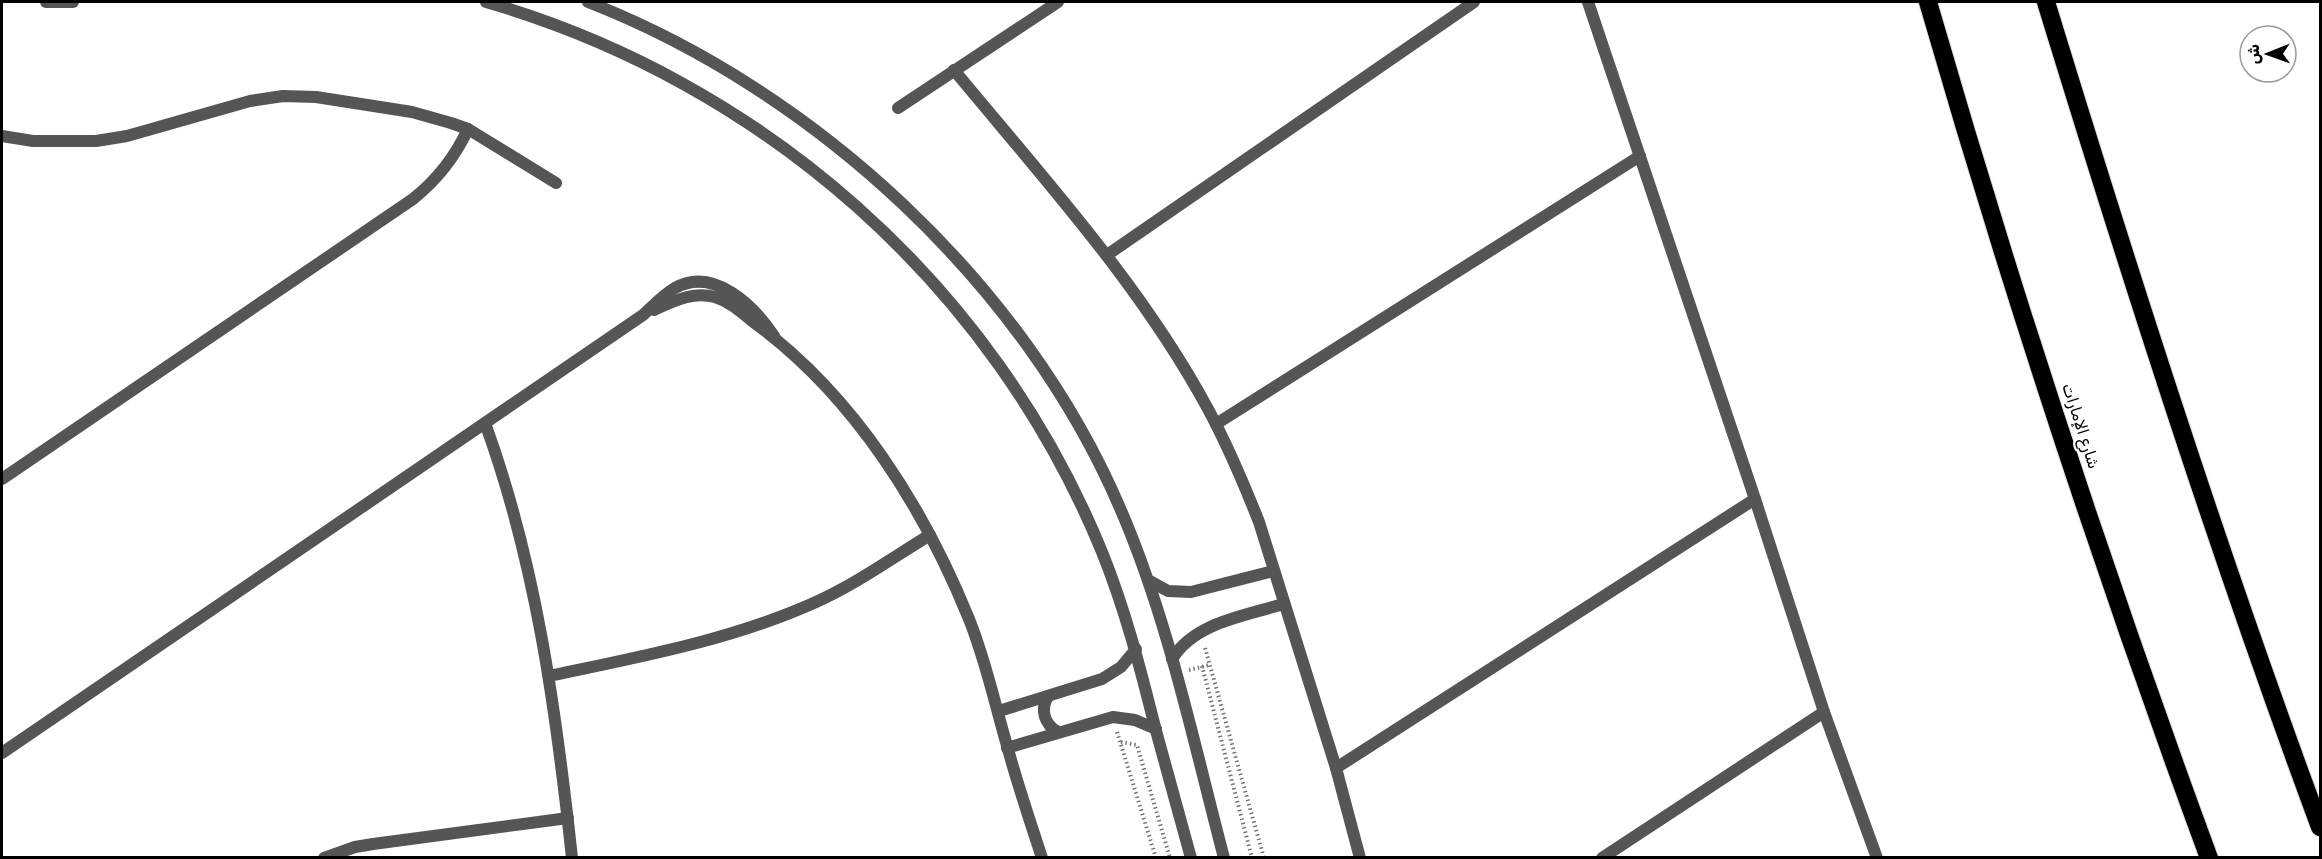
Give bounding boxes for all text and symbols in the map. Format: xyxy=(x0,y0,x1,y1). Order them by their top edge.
north arrow xyxy=(2238,24,2298,84)
text: ش xyxy=(2244,44,2263,65)
street label: شارع الإمارات xyxy=(2056,381,2104,472)

